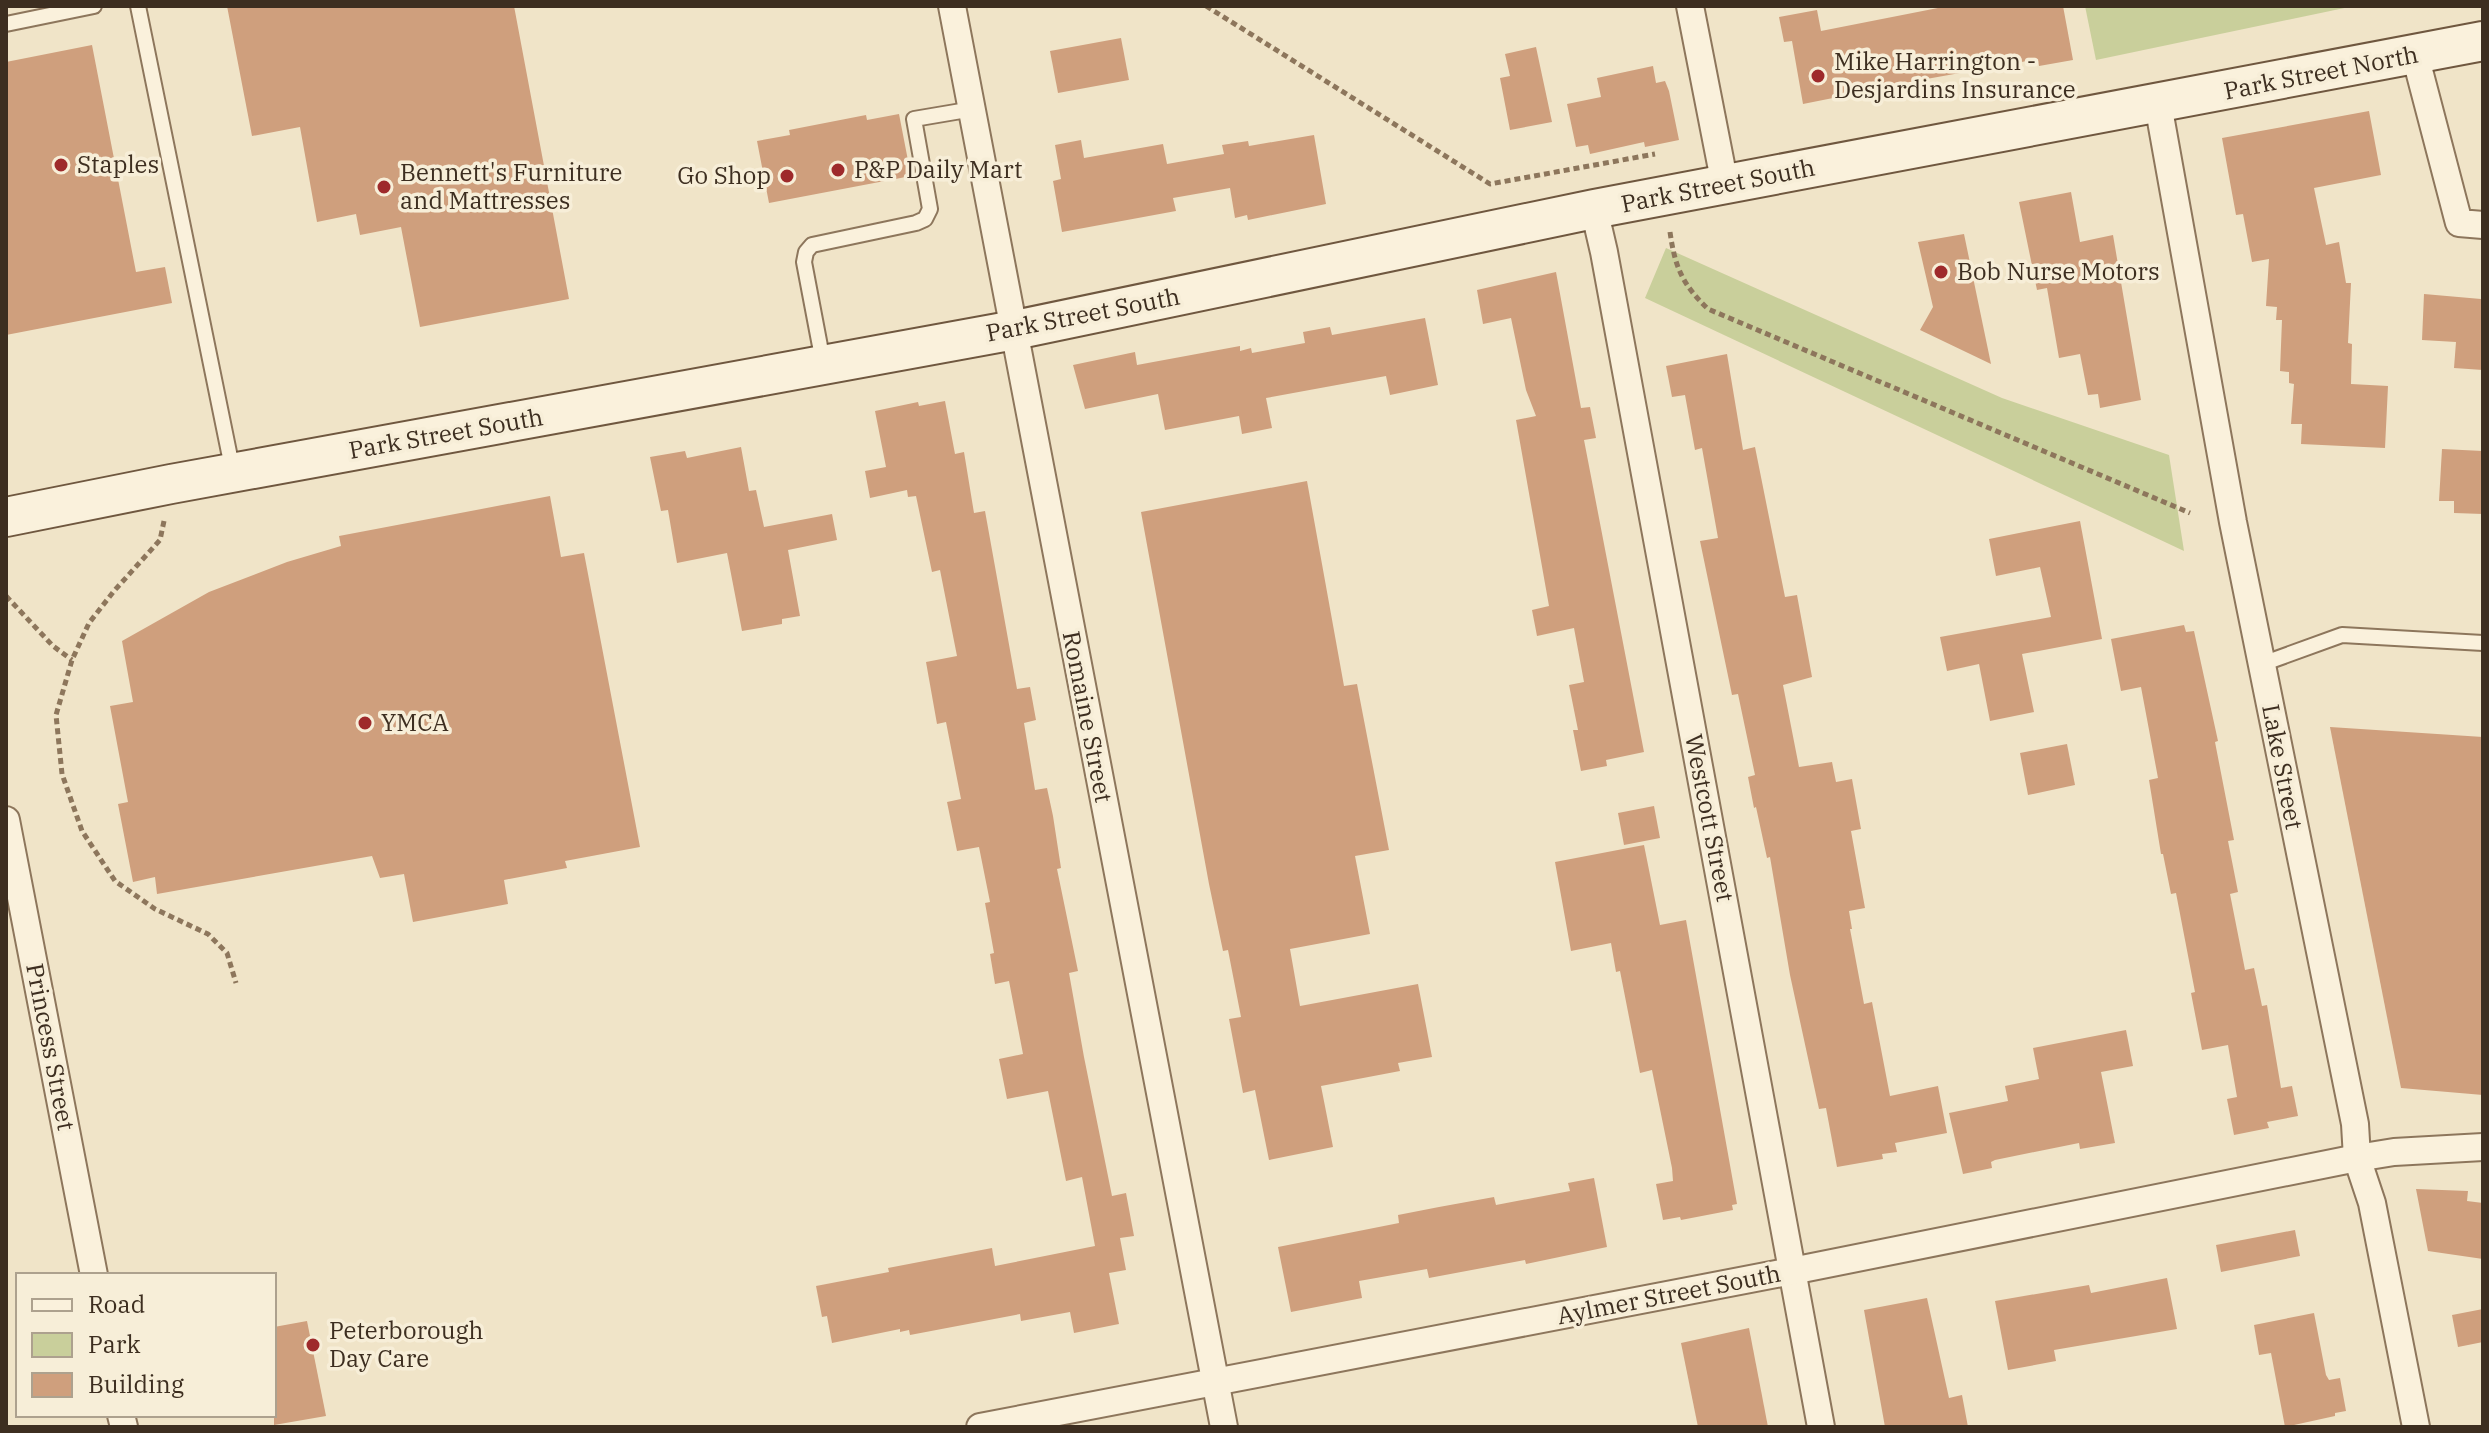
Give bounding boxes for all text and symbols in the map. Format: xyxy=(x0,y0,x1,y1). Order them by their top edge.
street label: Park Street North xyxy=(2221,37,2421,107)
place label: Mike Harrington - Desjardins Insurance xyxy=(1834,45,2076,105)
marker: Mike Harrington - Desjardins Insurance xyxy=(1809,67,1827,85)
place label: Staples xyxy=(77,148,159,180)
street label: Park Street South xyxy=(1618,151,1818,220)
place label: P&P Daily Mart xyxy=(854,153,1022,185)
marker: Staples xyxy=(52,156,70,174)
place label: Bennett's Furniture and Mattresses xyxy=(400,156,622,216)
place label: Go Shop xyxy=(677,159,771,191)
marker: P&P Daily Mart xyxy=(829,161,847,179)
marker: Go Shop xyxy=(778,167,796,185)
marker: Bennett's Furniture and Mattresses xyxy=(375,178,393,196)
place label: Bob Nurse Motors xyxy=(1957,255,2160,287)
marker: Bob Nurse Motors xyxy=(1932,263,1950,281)
street label: Park Street South xyxy=(983,280,1183,349)
street label: Park Street South xyxy=(346,400,546,466)
street label: Romaine Street xyxy=(1056,628,1120,805)
street label: Lake Street xyxy=(2255,701,2311,832)
place label: YMCA xyxy=(381,706,449,738)
marker: YMCA xyxy=(356,714,374,732)
street label: Westcott Street xyxy=(1678,731,1742,904)
street label: Princess Street xyxy=(19,961,83,1133)
street label: Aylmer Street South xyxy=(1554,1257,1783,1331)
legend xyxy=(16,1273,276,1417)
text: Road xyxy=(88,1288,145,1320)
place label: Peterborough Day Care xyxy=(329,1314,484,1374)
text: Park xyxy=(88,1328,140,1360)
marker: Peterborough Day Care xyxy=(304,1336,322,1354)
text: Building xyxy=(88,1368,184,1400)

